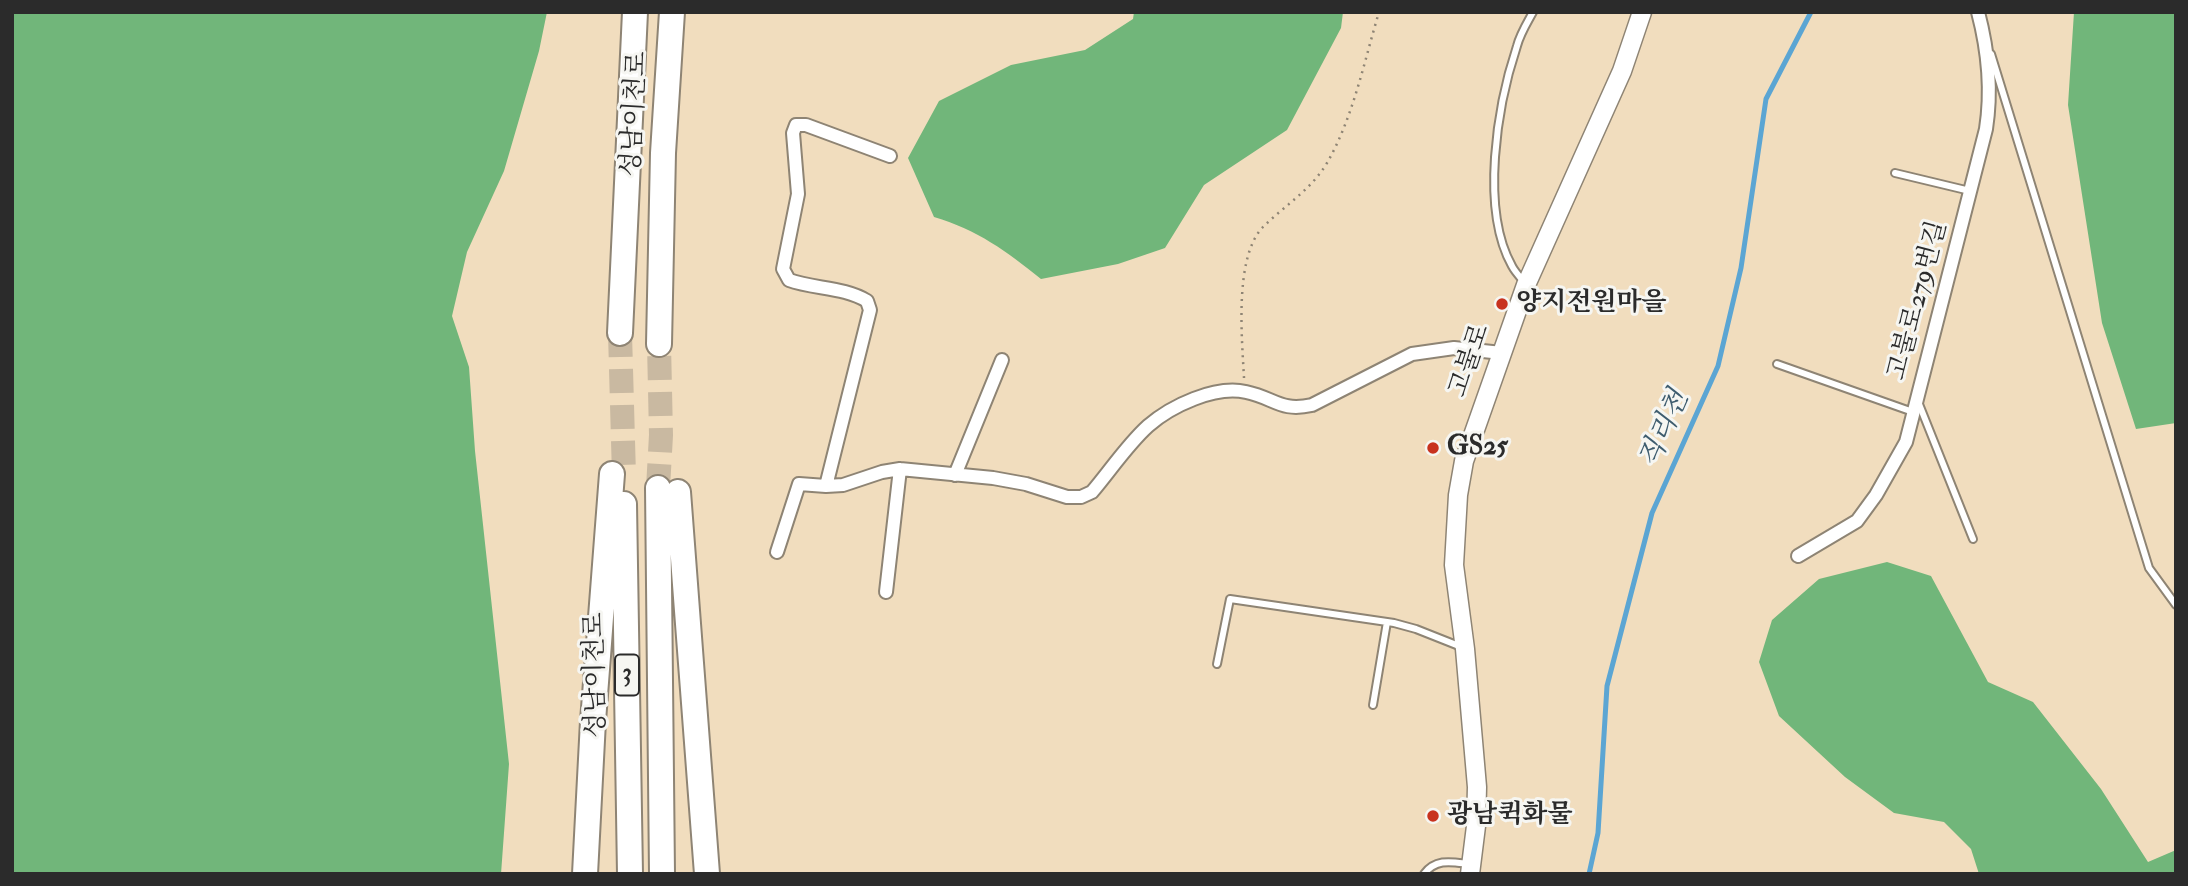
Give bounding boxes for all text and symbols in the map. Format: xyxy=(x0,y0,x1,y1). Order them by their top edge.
street label: 성남이천로 xyxy=(617,50,655,178)
street label: 고불로279번길 xyxy=(1883,218,1955,384)
place label: 양지전원마을 xyxy=(1516,288,1667,320)
marker: 양지전원마을 xyxy=(1494,296,1510,312)
street label: 고불로 xyxy=(1444,320,1498,402)
water label: 직리천 xyxy=(1634,386,1698,474)
place label: GS25 xyxy=(1447,432,1508,464)
marker: GS25 xyxy=(1425,440,1441,456)
street label: 성남이천로 xyxy=(580,612,614,738)
road number: 3 xyxy=(615,654,639,696)
place label: 광남퀵화물 xyxy=(1447,800,1573,832)
marker: 광남퀵화물 xyxy=(1425,808,1441,824)

